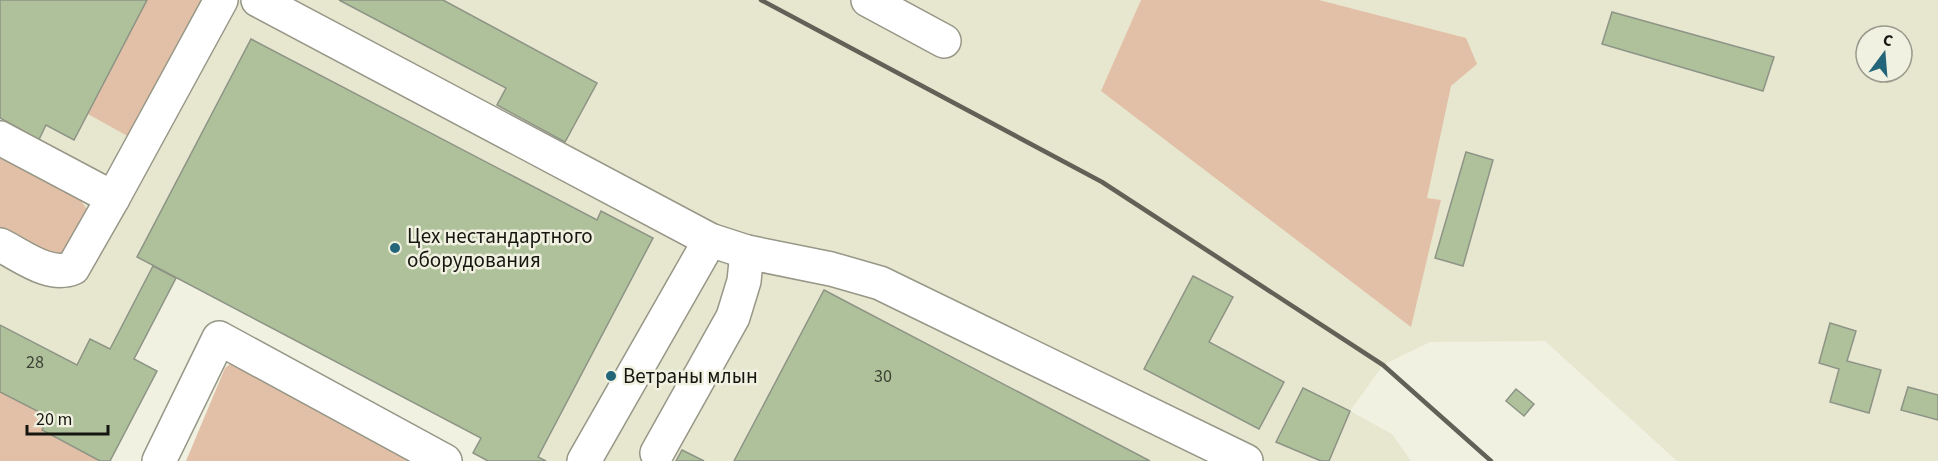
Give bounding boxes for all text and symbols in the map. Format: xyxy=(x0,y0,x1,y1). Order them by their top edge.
north arrow xyxy=(1854,24,1914,84)
text: С xyxy=(1880,29,1895,52)
place label: Цех нестандартного оборудования xyxy=(407,221,593,275)
marker: Цех нестандартного оборудования xyxy=(388,241,402,255)
house number: 28 xyxy=(26,350,44,375)
place label: Ветраны млын xyxy=(623,361,758,391)
house number: 30 xyxy=(874,364,892,389)
marker: Ветраны млын xyxy=(604,369,618,383)
scale bar xyxy=(27,398,108,436)
text: 20 m xyxy=(36,407,72,432)

